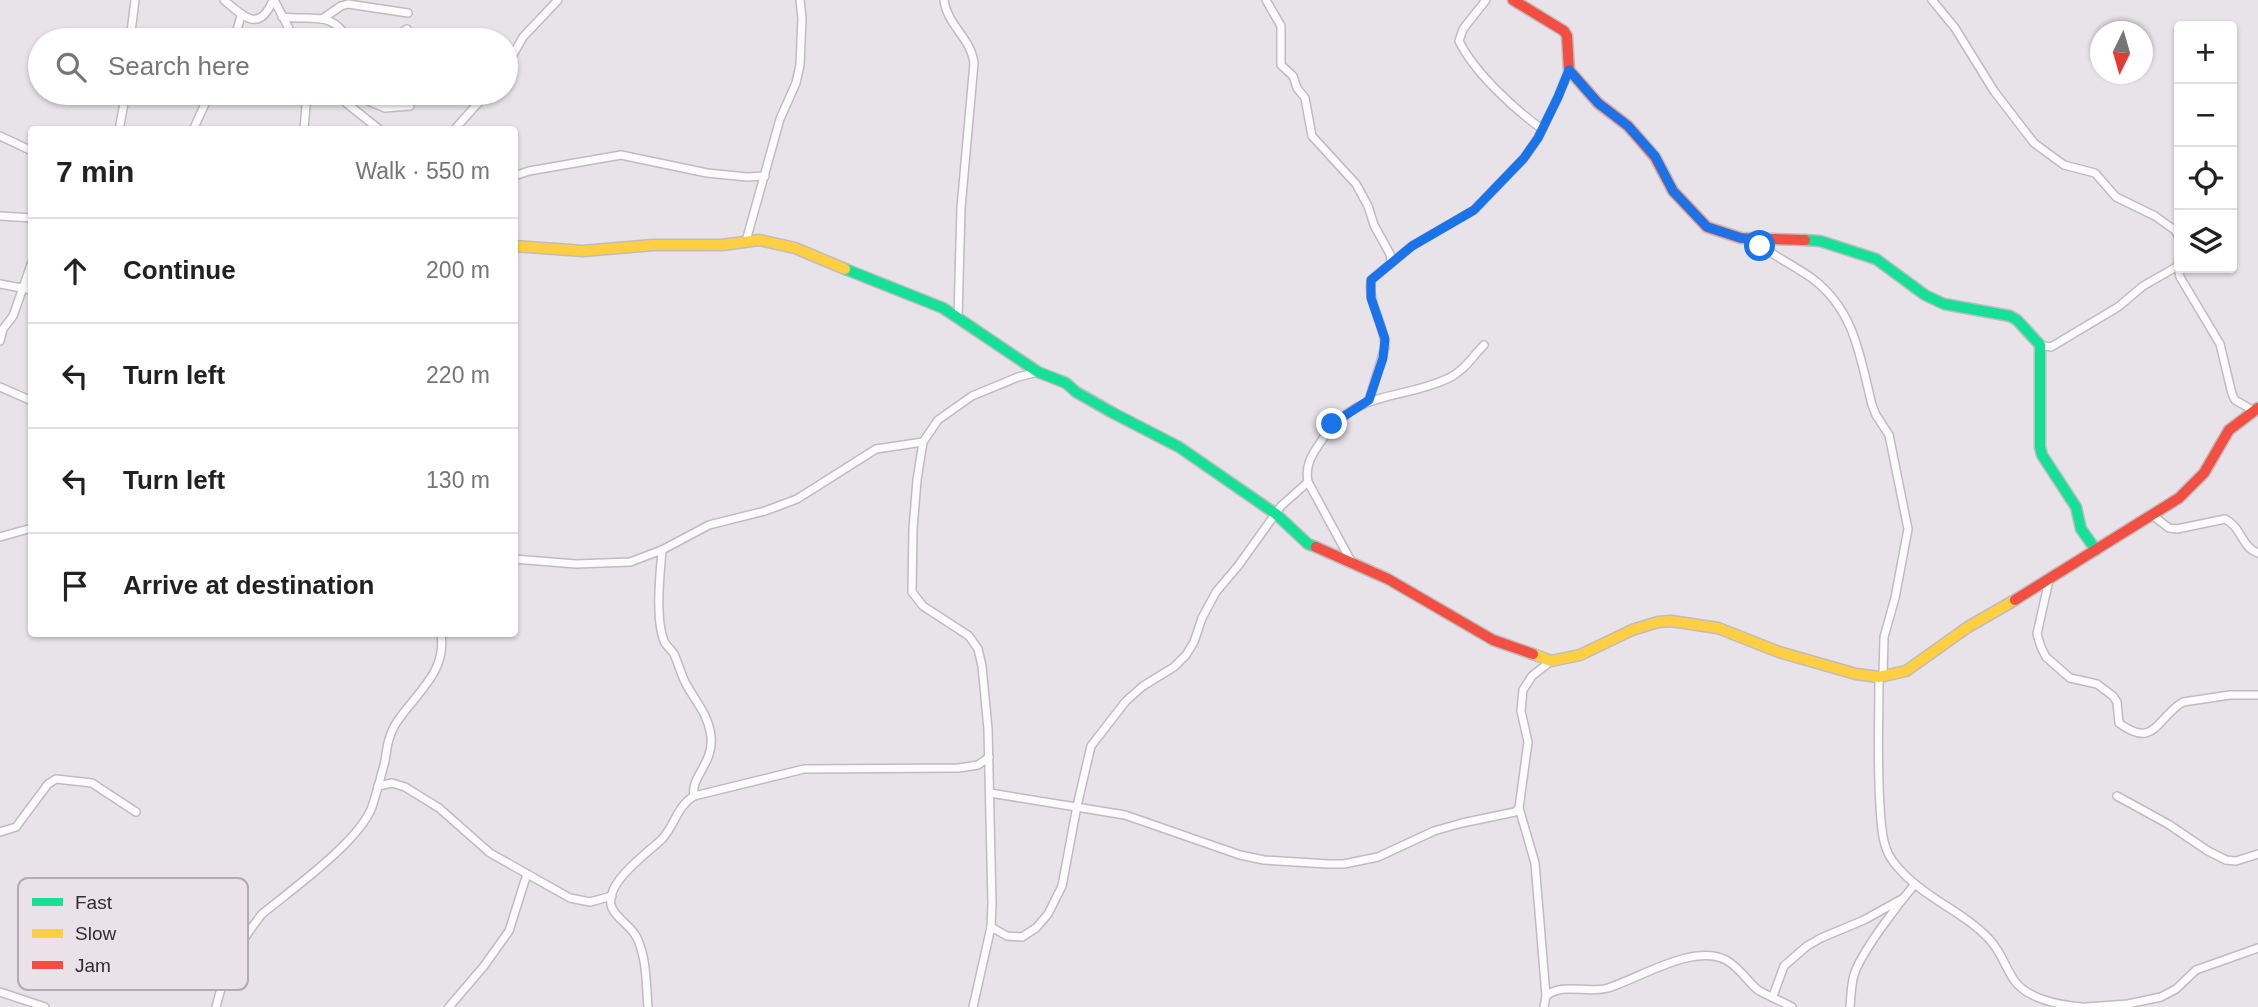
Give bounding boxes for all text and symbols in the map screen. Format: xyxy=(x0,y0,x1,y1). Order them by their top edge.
north arrow xyxy=(2090,21,2153,84)
map controls xyxy=(2174,21,2237,273)
button: + xyxy=(2174,21,2237,84)
search box xyxy=(28,28,518,105)
icon: search xyxy=(52,48,90,86)
text: Search here xyxy=(108,51,250,81)
button: − xyxy=(2174,84,2237,147)
button: locate xyxy=(2174,147,2237,210)
text: 7 min xyxy=(56,155,134,188)
text: Walk · 550 m xyxy=(355,158,490,184)
button: layers xyxy=(2174,210,2237,273)
route start xyxy=(1744,230,1775,261)
icon: ahead xyxy=(56,252,94,290)
text: Continue xyxy=(123,255,236,285)
text: 200 m xyxy=(426,257,490,283)
icon: left xyxy=(56,357,94,395)
text: Turn left xyxy=(123,360,225,390)
text: 220 m xyxy=(426,362,490,388)
route end xyxy=(1316,408,1347,439)
icon: left xyxy=(56,462,94,500)
text: Turn left xyxy=(123,465,225,495)
text: 130 m xyxy=(426,467,490,493)
icon: arrive xyxy=(56,567,94,605)
text: Arrive at destination xyxy=(123,570,374,600)
legend xyxy=(18,878,248,990)
text: Fast xyxy=(75,892,113,913)
text: Slow xyxy=(75,923,116,944)
text: Jam xyxy=(75,955,111,976)

